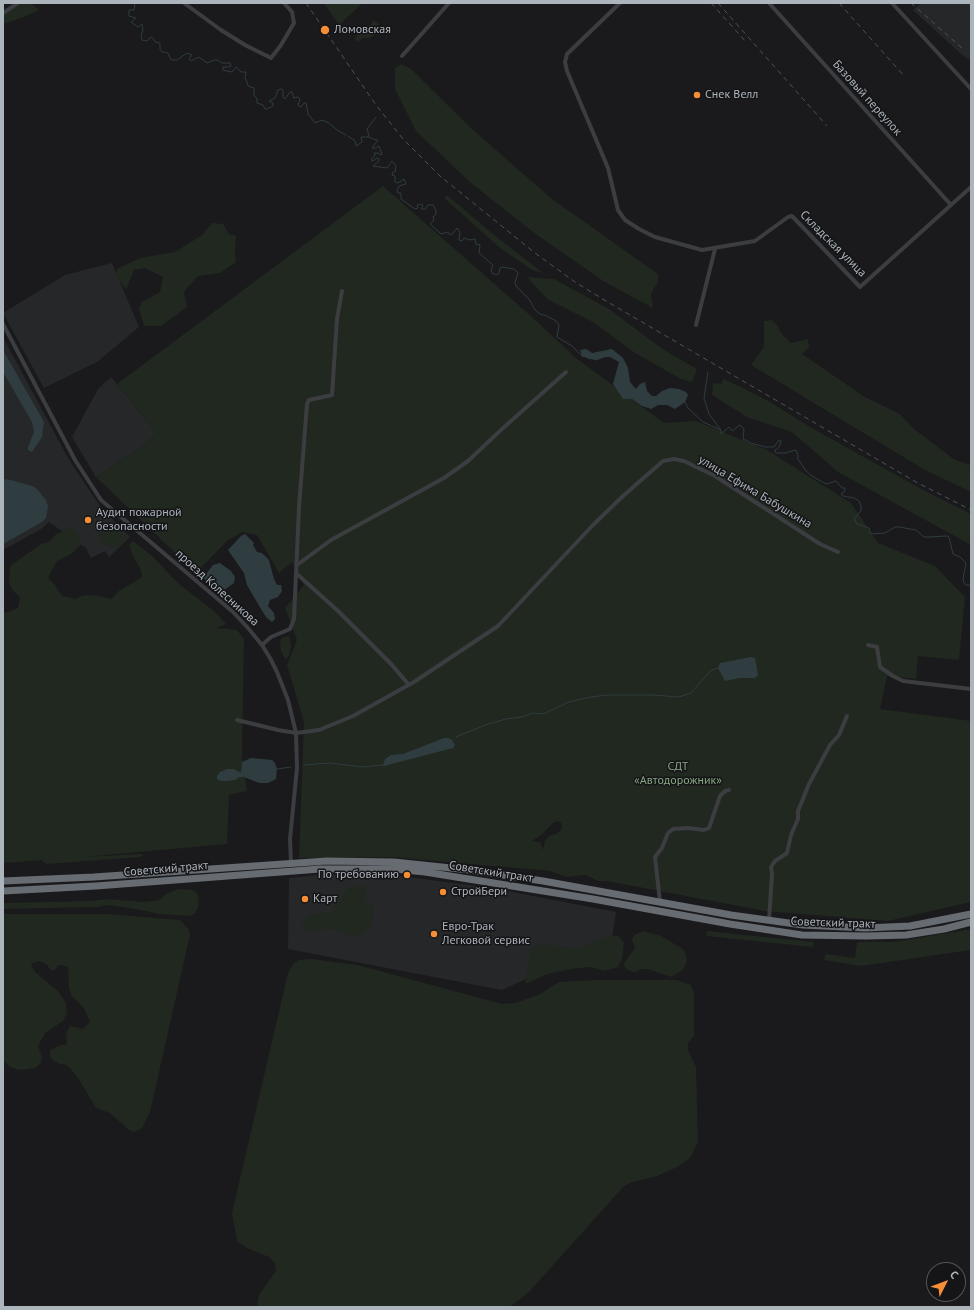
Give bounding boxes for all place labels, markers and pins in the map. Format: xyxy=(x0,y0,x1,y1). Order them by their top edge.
place label: Ломовская xyxy=(334,23,391,37)
marker: Ломовская xyxy=(319,24,331,36)
place label: Снек Велл xyxy=(705,88,758,102)
marker: Снек Велл xyxy=(692,90,702,100)
place label: Аудит пожарной безопасности xyxy=(96,506,182,534)
marker: Аудит пожарной безопасности xyxy=(83,515,93,525)
place label: По требованию xyxy=(318,868,399,882)
marker: По требованию xyxy=(402,870,412,880)
place label: СтройБери xyxy=(451,885,507,899)
marker: СтройБери xyxy=(438,887,448,897)
place label: Карт xyxy=(313,892,337,906)
marker: Карт xyxy=(300,894,310,904)
place label: Евро-Трак Легковой сервис xyxy=(442,920,530,948)
marker: Евро-Трак Легковой сервис xyxy=(429,929,439,939)

